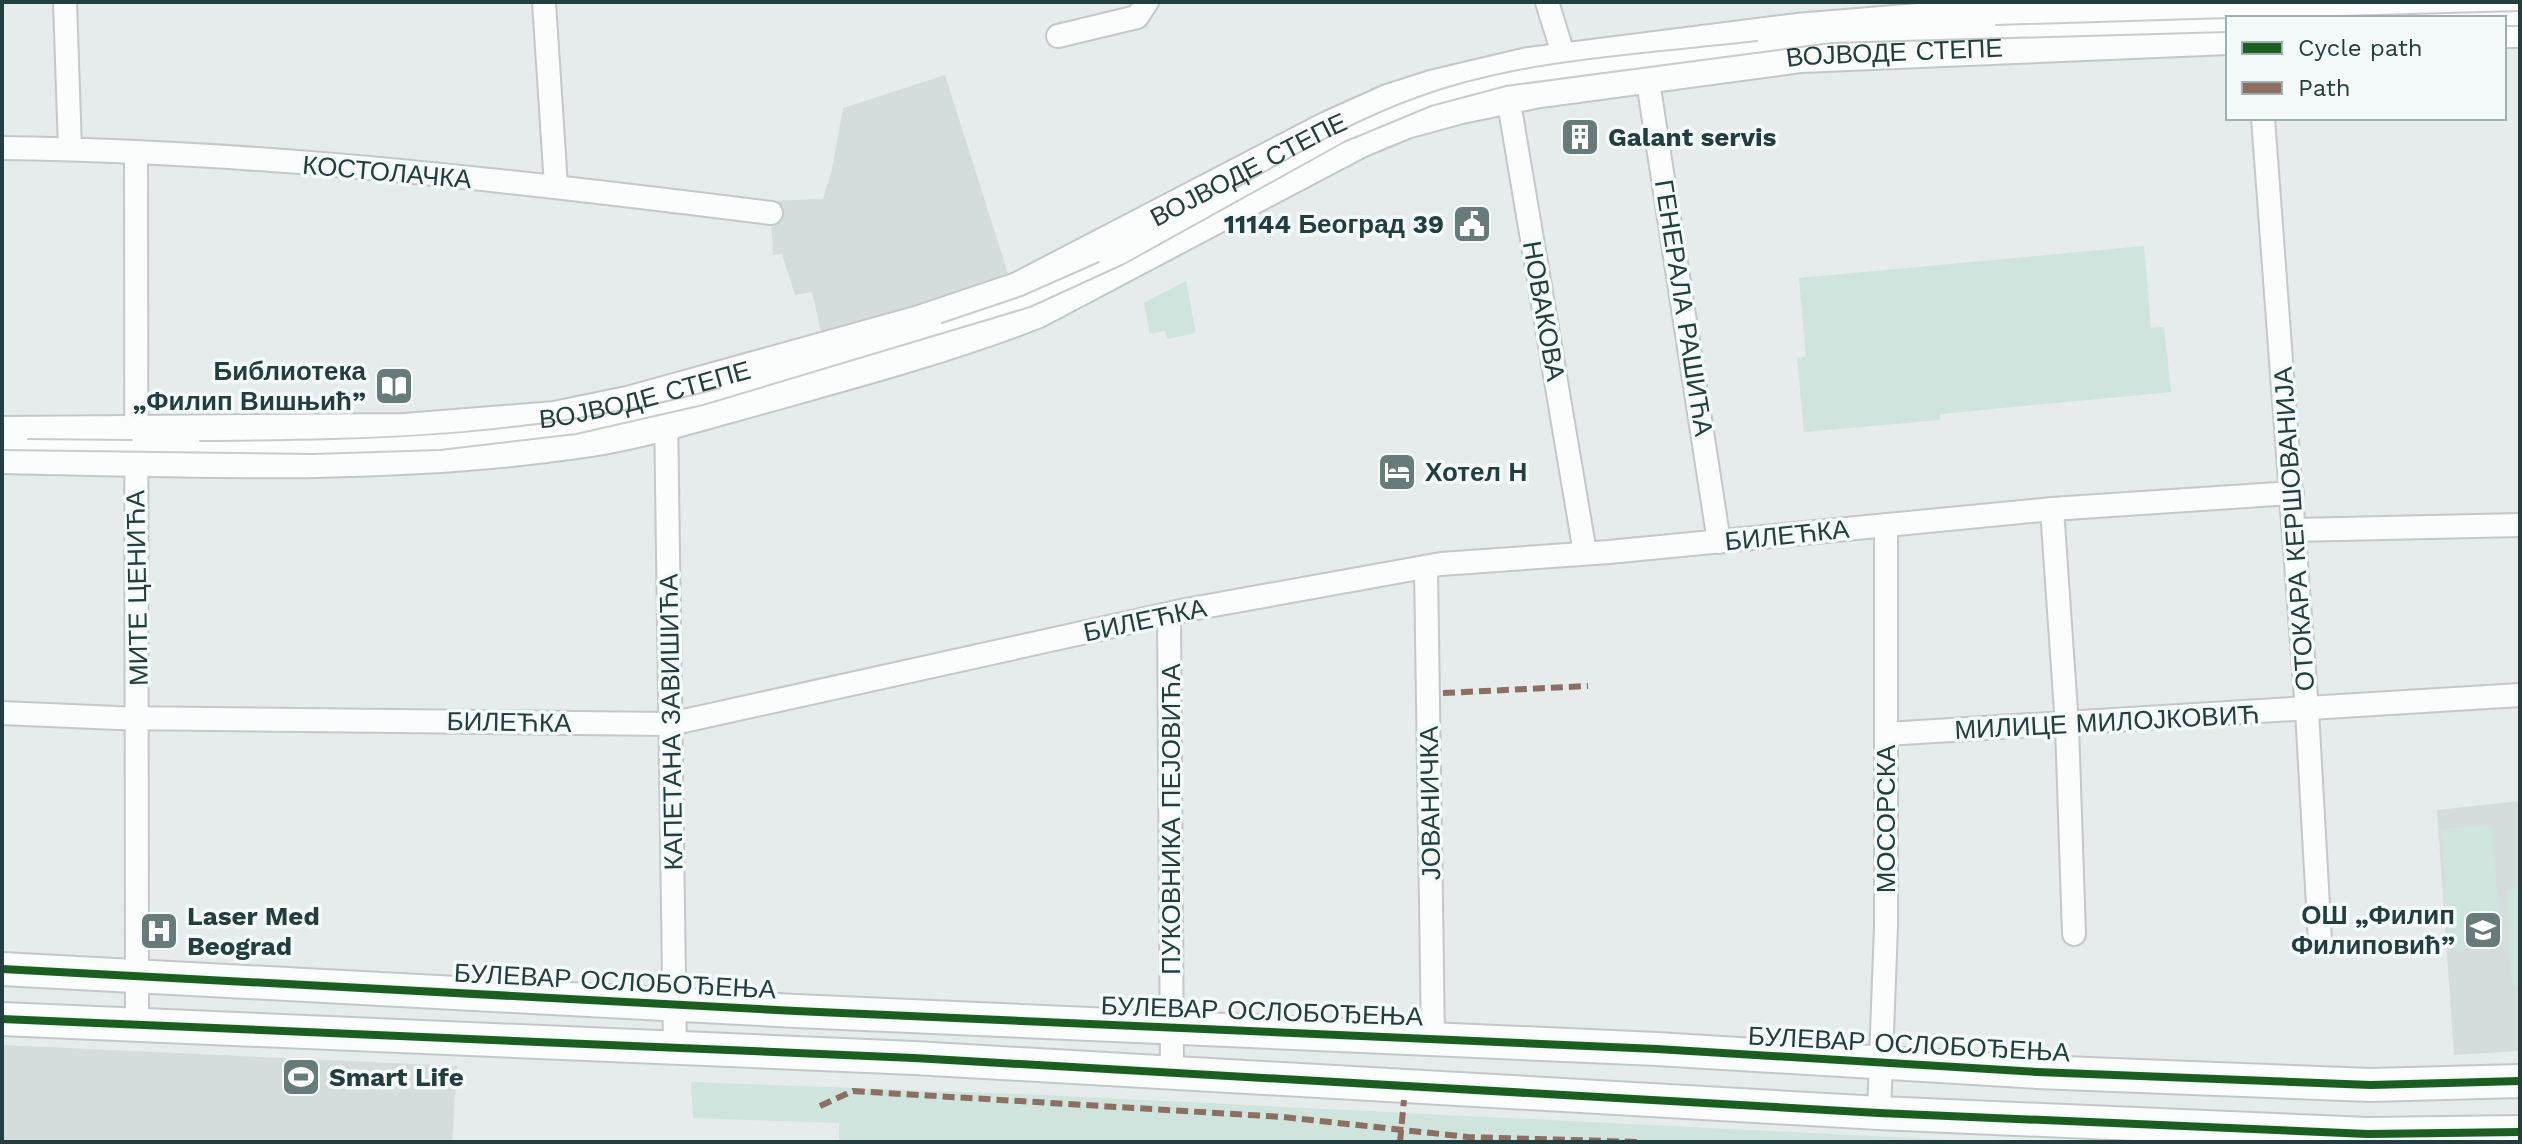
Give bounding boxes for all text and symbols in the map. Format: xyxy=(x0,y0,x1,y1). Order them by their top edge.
legend xyxy=(2226,16,2506,120)
street label: ВОЈВОДЕ СТЕПЕ xyxy=(1784,33,2003,73)
text: Cycle path xyxy=(2298,34,2423,62)
text: Path xyxy=(2298,74,2351,102)
street label: ВОЈВОДЕ СТЕПЕ xyxy=(1145,107,1351,233)
building icon: Galant servis xyxy=(1559,116,1601,158)
place label: Galant servis xyxy=(1608,122,1777,152)
street label: КОСТОЛАЧКА xyxy=(301,150,474,194)
street label: ГЕНЕРАЛА РАШИЋА xyxy=(1649,178,1719,439)
public building icon: 11144 Београд 39 xyxy=(1451,203,1493,245)
place label: 11144 Београд 39 xyxy=(1224,209,1444,239)
street label: НОВАКОВА xyxy=(1517,239,1571,384)
street label: ВОЈВОДЕ СТЕПЕ xyxy=(538,355,754,434)
place label: Библиотека „Филип Вишњић” xyxy=(133,356,367,416)
library icon: Библиотека „Филип Вишњић” xyxy=(373,365,415,407)
street label: ОТОКАРА КЕРШОВАНИЈА xyxy=(2268,365,2320,692)
hotel icon: Хотел Н xyxy=(1376,451,1418,493)
place label: Хотел Н xyxy=(1425,457,1527,487)
street label: МИТЕ ЦЕНИЋА xyxy=(120,489,154,686)
street label: БИЛЕЋКА xyxy=(1723,513,1851,556)
street label: КАПЕТАНА ЗАВИШИЋА xyxy=(653,573,689,871)
street label: БИЛЕЋКА xyxy=(1081,592,1210,648)
street label: ПУКОВНИКА ПЕЈОВИЋА xyxy=(1156,663,1186,975)
street label: МИЛИЦЕ МИЛОЈКОВИЋ xyxy=(1954,699,2260,745)
street label: БИЛЕЋКА xyxy=(446,706,572,738)
street label: ЈОВАНИЧКА xyxy=(1414,725,1446,880)
street label: МОСОРСКА xyxy=(1871,744,1901,893)
place label: ОШ „Филип Филиповић” xyxy=(2291,900,2455,960)
place label: Laser Med Beograd xyxy=(187,901,320,961)
school or university icon: ОШ „Филип Филиповић” xyxy=(2462,909,2504,951)
hospital icon: Laser Med Beograd xyxy=(138,910,180,952)
street label: БУЛЕВАР ОСЛОБОЂЕЊА xyxy=(453,958,777,1004)
street label: БУЛЕВАР ОСЛОБОЂЕЊА xyxy=(1100,990,1424,1032)
street label: БУЛЕВАР ОСЛОБОЂЕЊА xyxy=(1747,1021,2071,1067)
sports icon: Smart Life xyxy=(280,1056,322,1098)
place label: Smart Life xyxy=(329,1062,464,1092)

